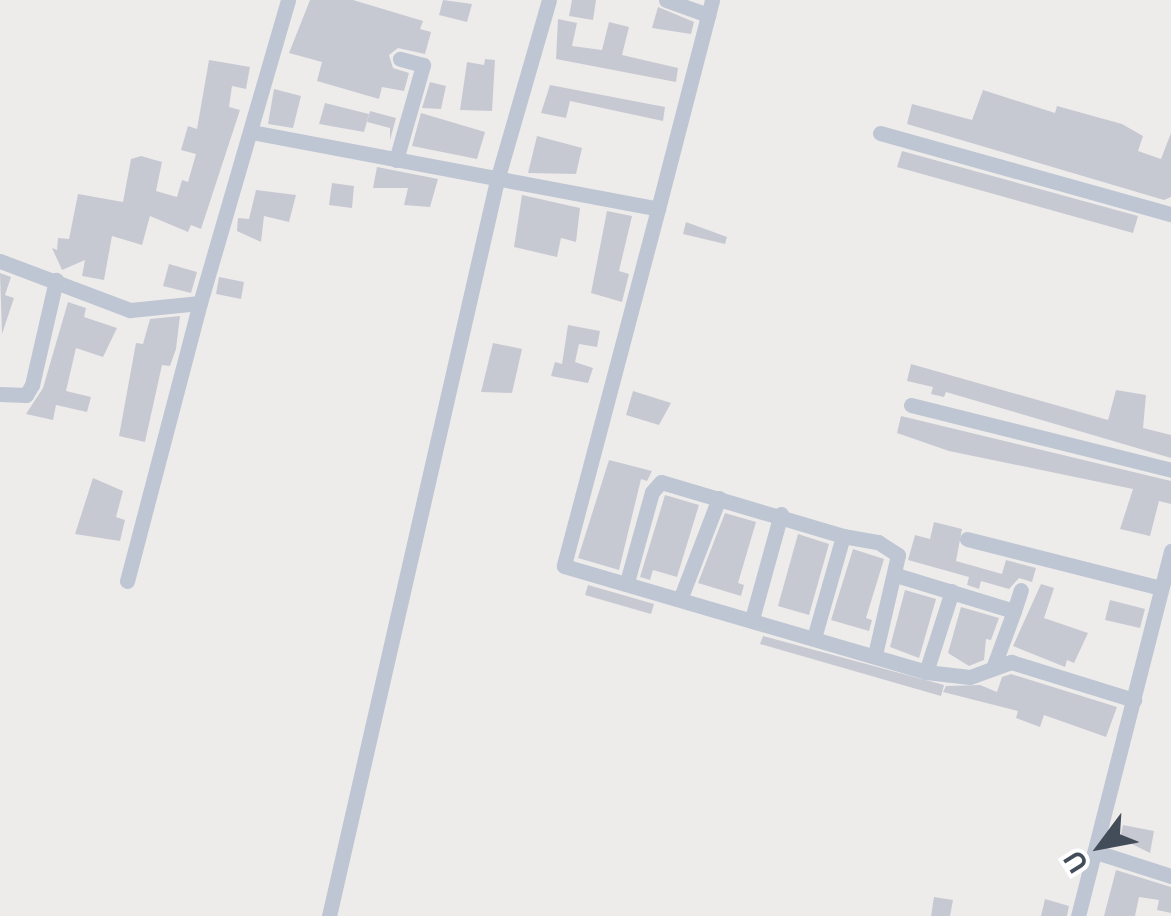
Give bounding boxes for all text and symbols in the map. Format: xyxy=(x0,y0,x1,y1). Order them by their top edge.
north arrow xyxy=(1051,796,1151,896)
text: U xyxy=(1056,845,1095,879)

